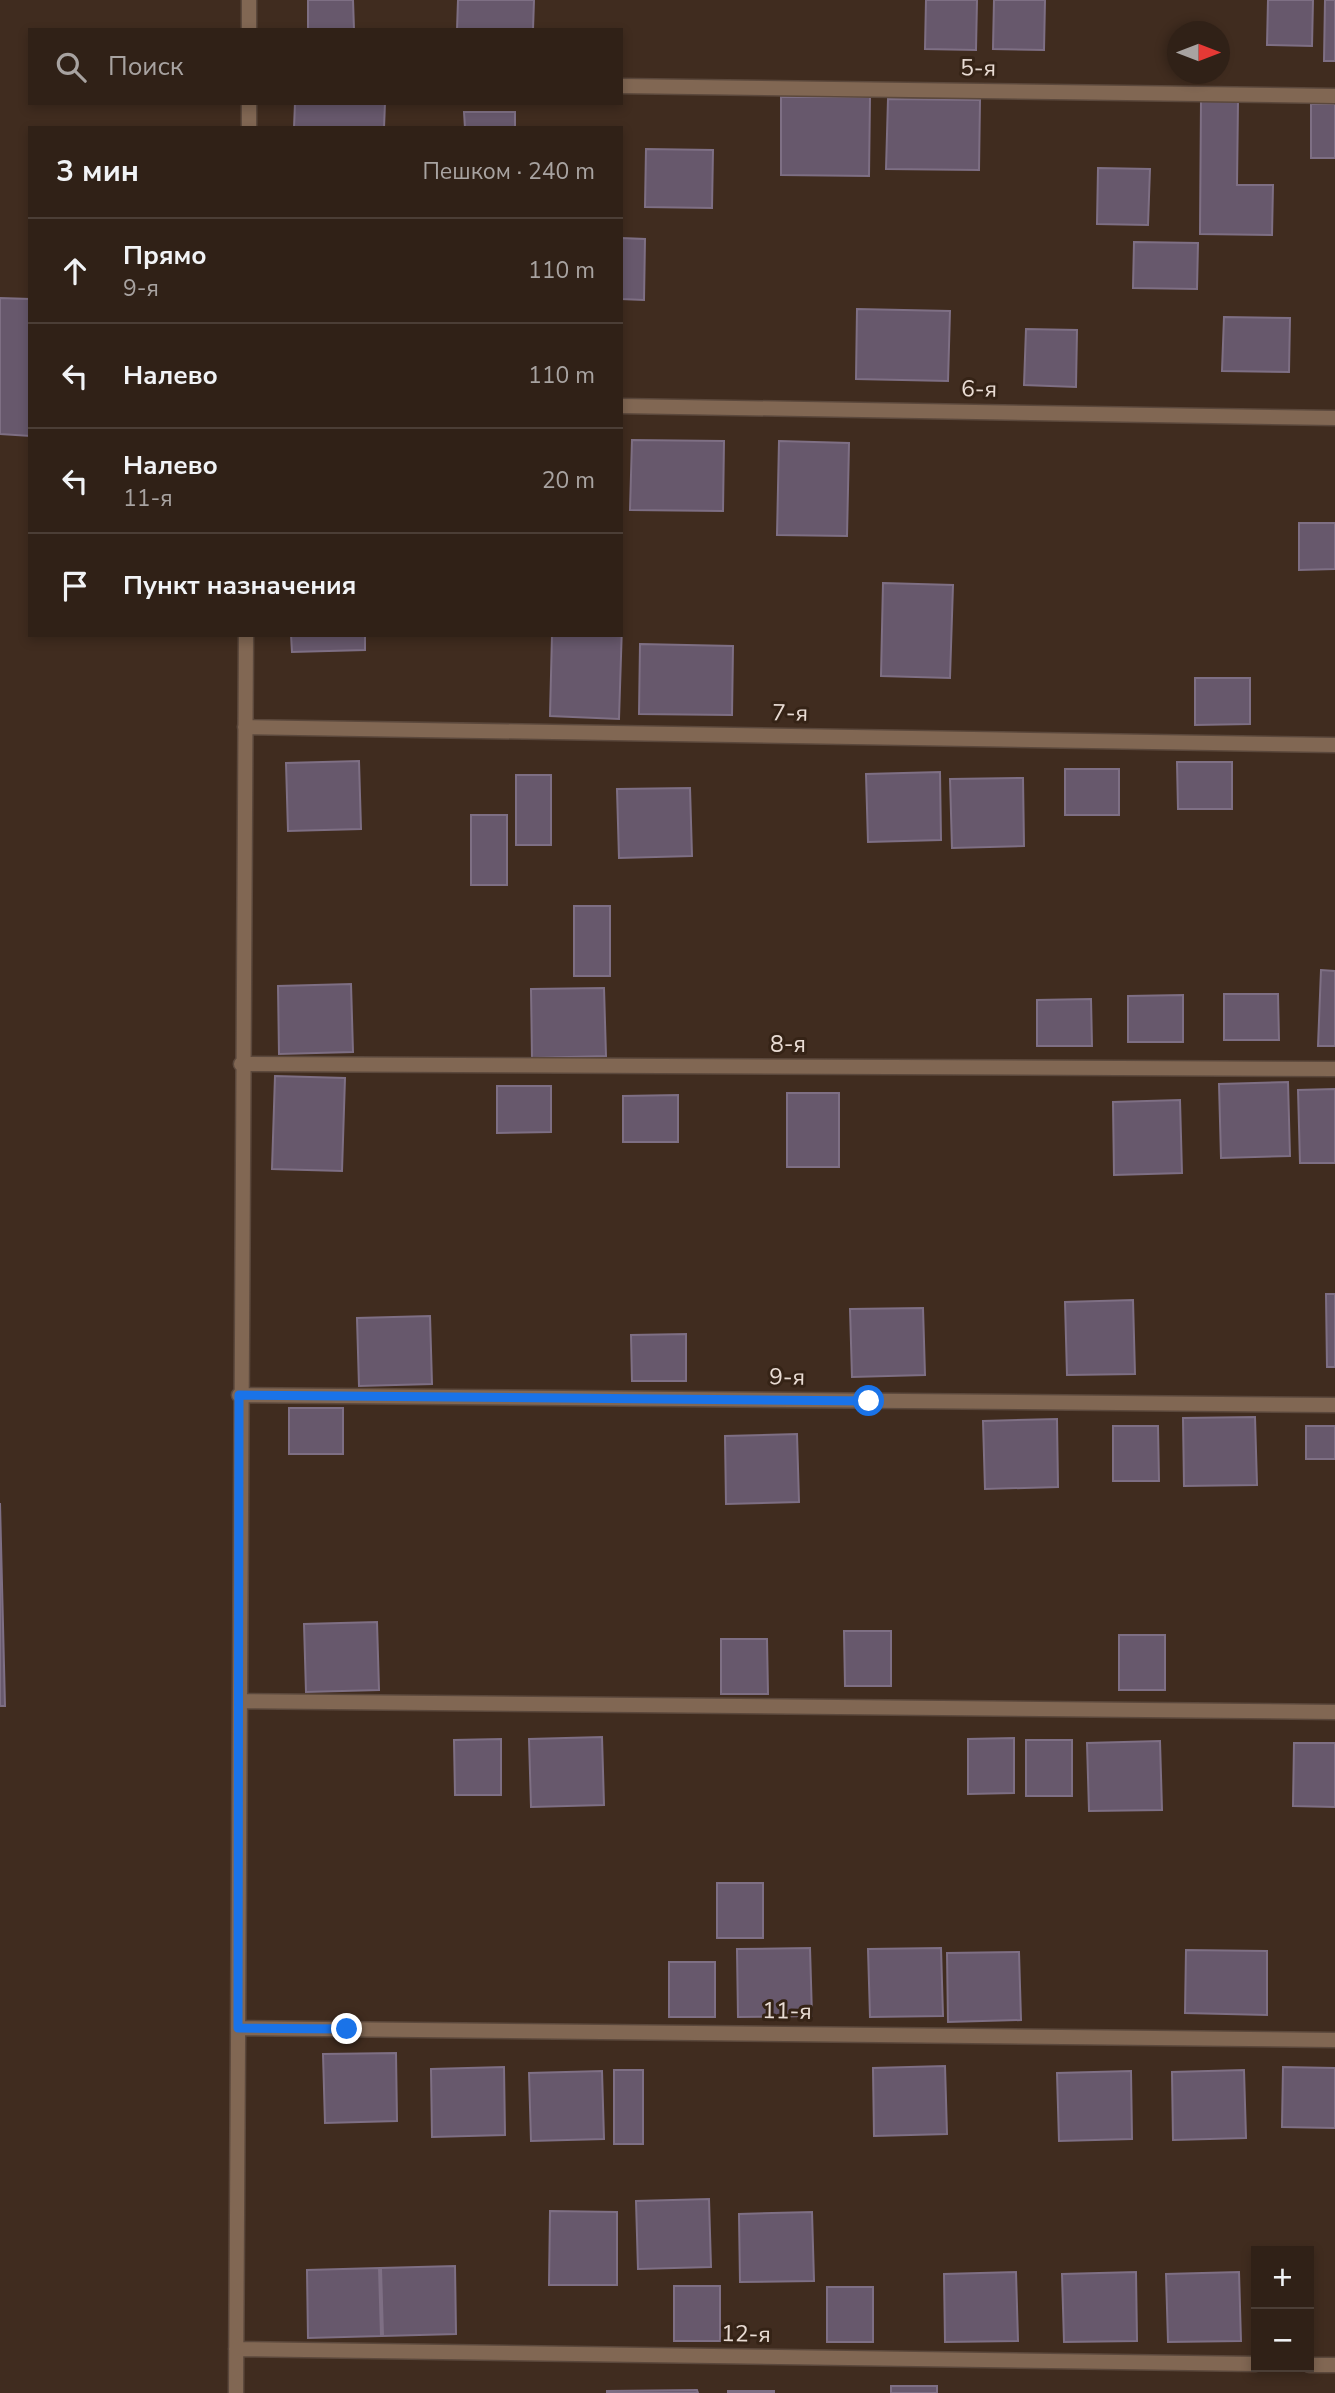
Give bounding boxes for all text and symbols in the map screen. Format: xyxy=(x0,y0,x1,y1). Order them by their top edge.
north arrow xyxy=(1167,21,1230,84)
search box xyxy=(28,28,623,105)
icon: search xyxy=(52,48,90,86)
text: Поиск xyxy=(108,49,184,84)
street label: 5-я xyxy=(960,52,996,84)
text: 3 мин xyxy=(56,151,139,192)
text: Пешком · 240 m xyxy=(422,156,595,187)
text: Прямо xyxy=(123,238,207,273)
icon: ahead xyxy=(56,252,94,290)
text: 110 m xyxy=(528,255,595,286)
text: 9-я xyxy=(123,273,159,304)
icon: left xyxy=(56,357,94,395)
text: Налево xyxy=(123,358,218,393)
text: 110 m xyxy=(528,360,595,391)
street label: 6-я xyxy=(961,373,997,405)
text: Налево xyxy=(123,448,218,483)
icon: left xyxy=(56,462,94,500)
text: 20 m xyxy=(542,465,595,496)
text: 11-я xyxy=(123,483,173,514)
icon: arrive xyxy=(56,567,94,605)
text: Пункт назначения xyxy=(123,568,356,603)
street label: 7-я xyxy=(772,697,808,729)
street label: 8-я xyxy=(770,1029,806,1060)
street label: 9-я xyxy=(769,1361,805,1393)
route start xyxy=(853,1385,884,1416)
street label: 11-я xyxy=(762,1995,812,2027)
route end xyxy=(331,2013,362,2044)
map controls xyxy=(1251,2246,1314,2372)
button: + xyxy=(1251,2246,1314,2309)
button: − xyxy=(1251,2309,1314,2372)
street label: 12-я xyxy=(721,2318,771,2350)

